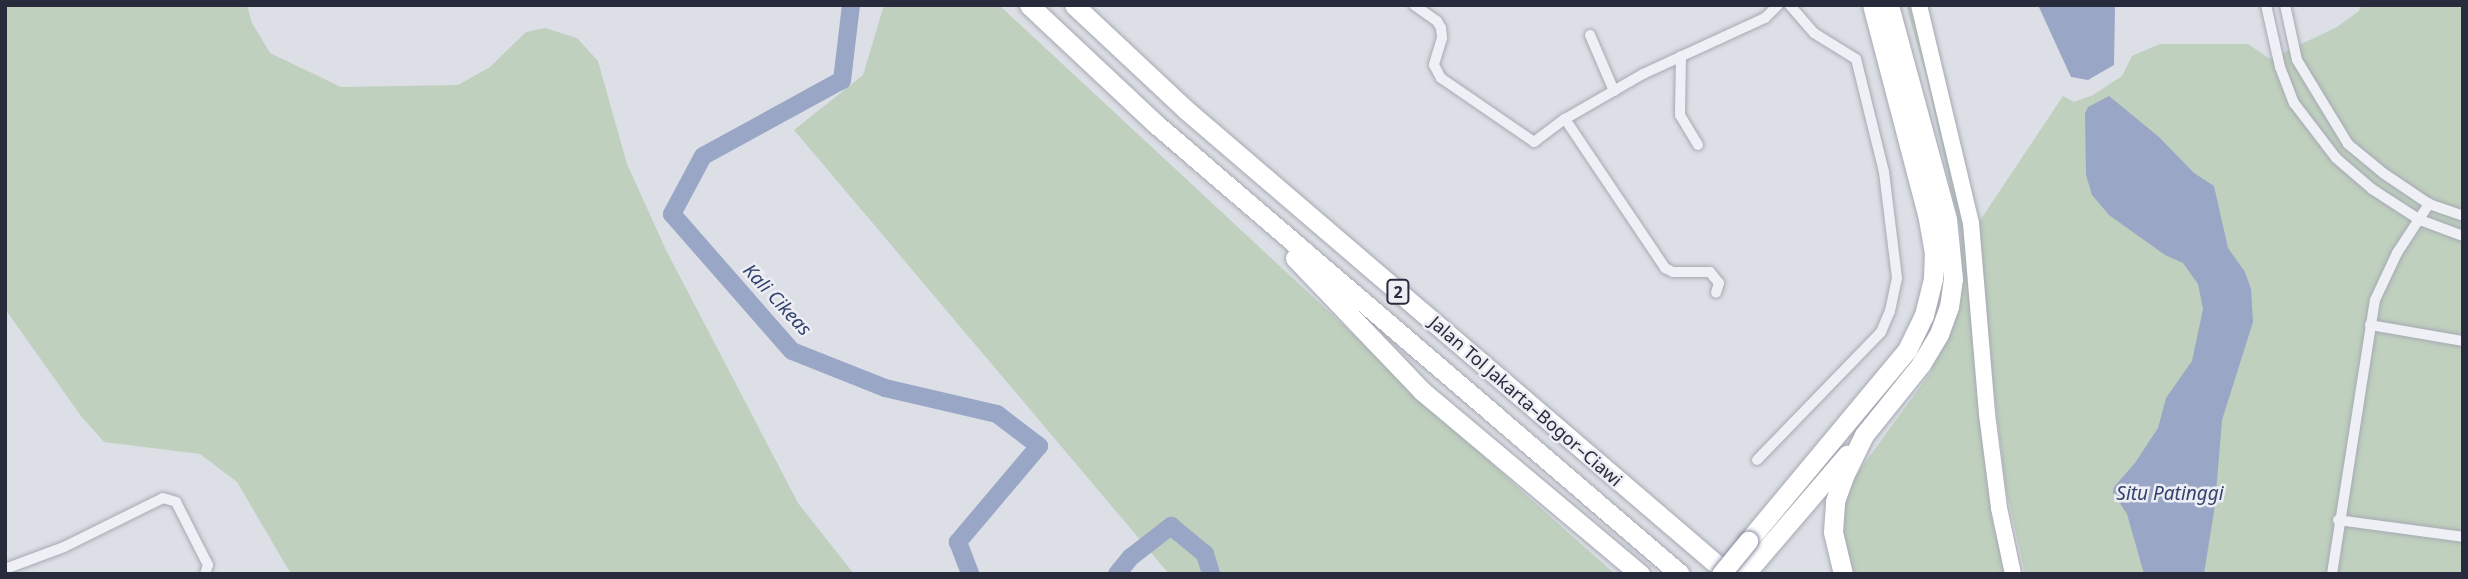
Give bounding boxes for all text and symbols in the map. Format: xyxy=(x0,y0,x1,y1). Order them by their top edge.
water label: Kali Cikeas xyxy=(738,259,816,341)
road number: 2 xyxy=(1386,280,1410,304)
street label: Jalan Tol Jakarta–Bogor–Ciawi xyxy=(1425,311,1627,491)
water label: Situ Patinggi xyxy=(2116,483,2224,505)

